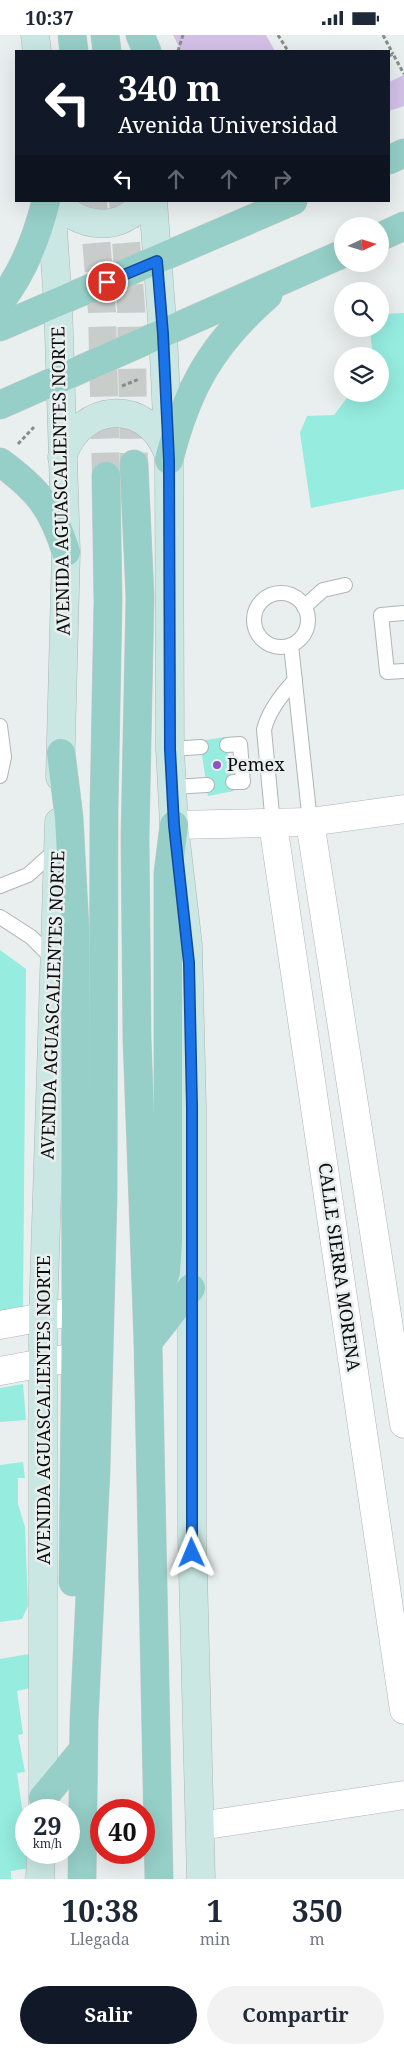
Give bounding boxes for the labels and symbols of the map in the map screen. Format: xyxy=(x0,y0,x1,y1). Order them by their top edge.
north arrow xyxy=(334,217,389,273)
pin xyxy=(86,261,128,303)
street label: AVENIDA AGUASCALIENTES NORTE xyxy=(45,326,75,636)
place label: Pemex xyxy=(227,752,285,776)
marker: Pemex xyxy=(211,759,223,771)
street label: AVENIDA AGUASCALIENTES NORTE xyxy=(35,850,69,1160)
street label: CALLE SIERRA MORENA xyxy=(313,1161,367,1373)
street label: AVENIDA AGUASCALIENTES NORTE xyxy=(31,1255,55,1565)
position arrow xyxy=(165,1526,217,1578)
speed limit sign: 40 xyxy=(90,1799,155,1864)

